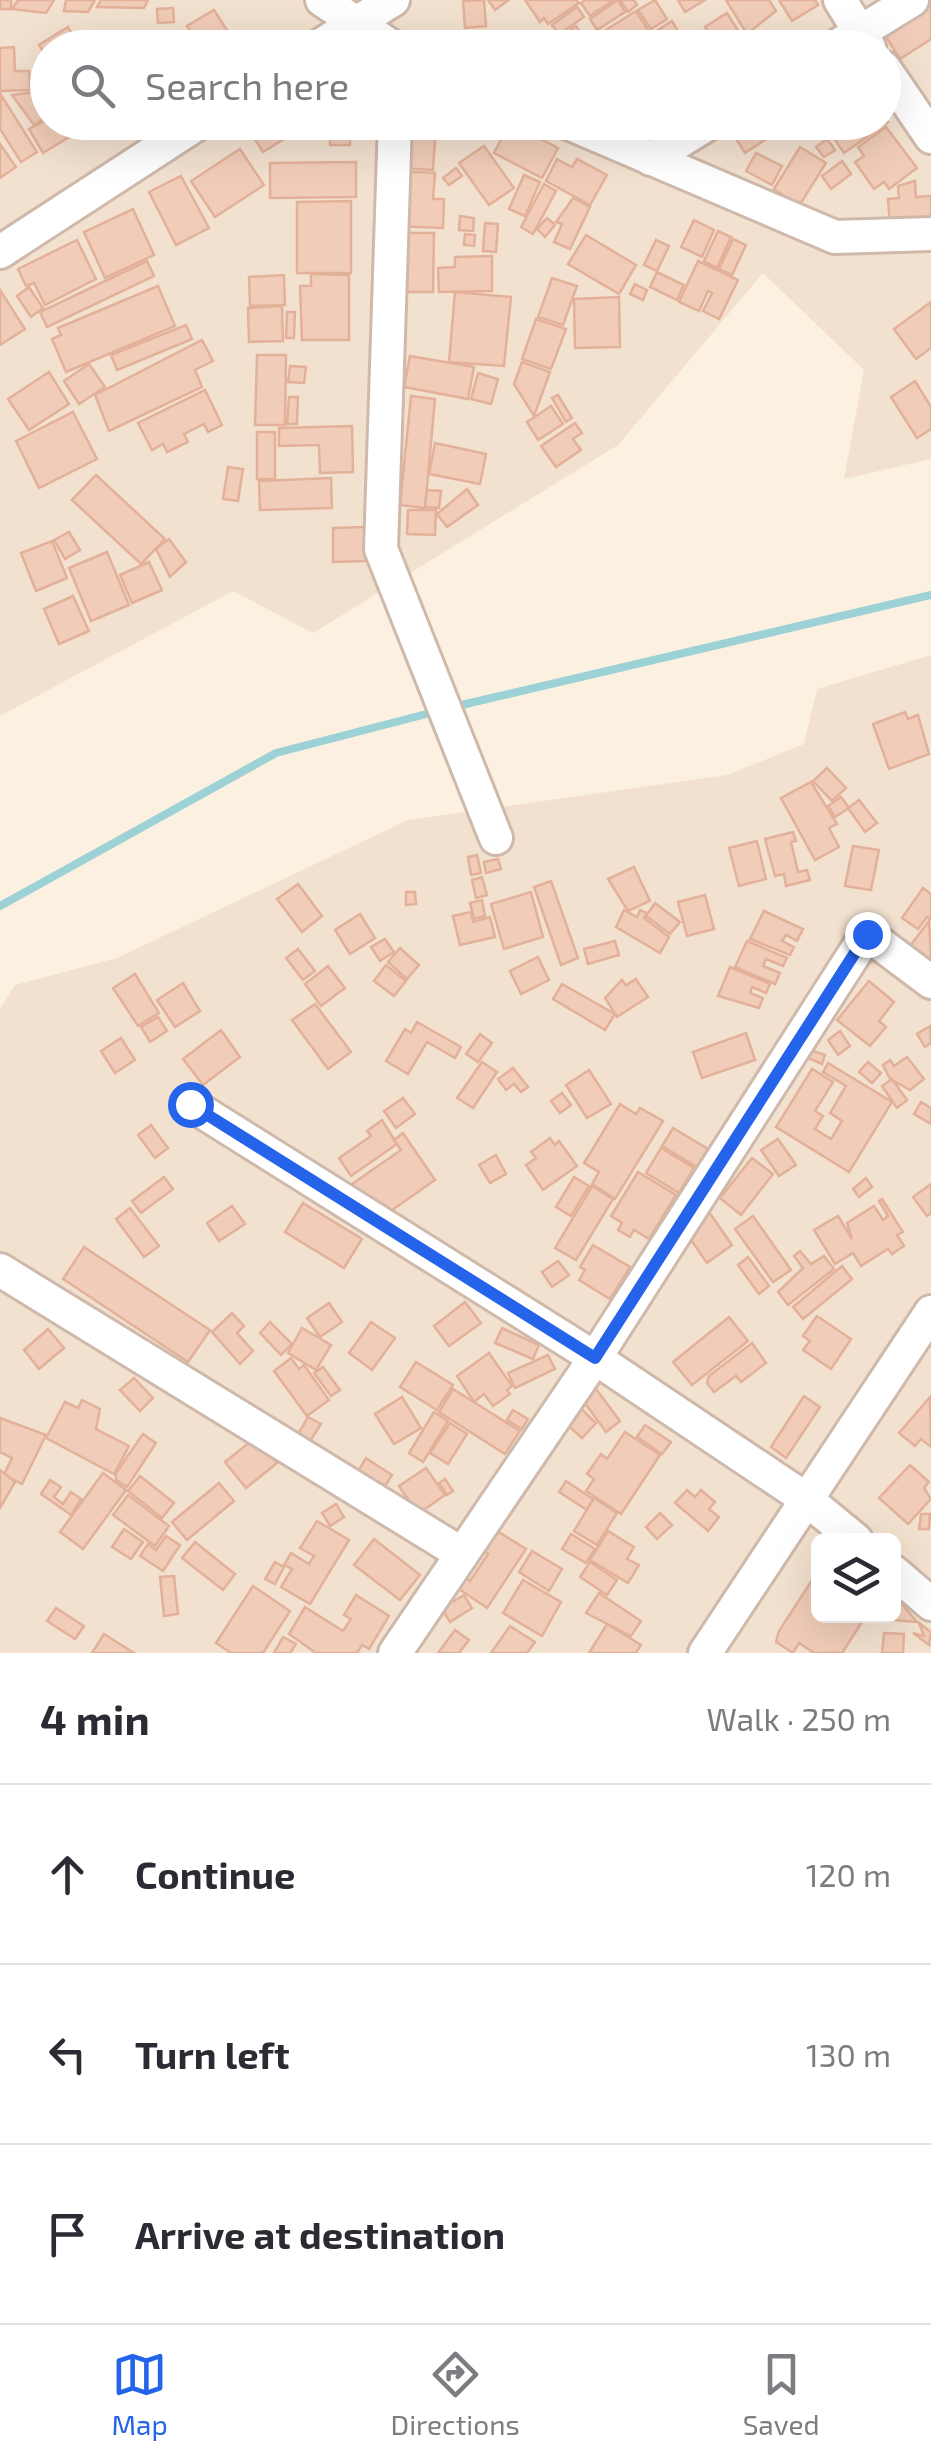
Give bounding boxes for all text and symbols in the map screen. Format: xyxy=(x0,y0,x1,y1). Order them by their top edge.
search box xyxy=(30,30,901,140)
icon: search xyxy=(65,58,120,113)
text: Search here xyxy=(145,62,349,108)
route end xyxy=(845,912,891,958)
route start xyxy=(168,1082,214,1128)
map controls xyxy=(811,1533,901,1623)
button: layers xyxy=(811,1533,901,1623)
text: 4 min xyxy=(40,1693,150,1743)
text: Walk · 250 m xyxy=(707,1699,891,1737)
icon: ahead xyxy=(40,1847,95,1902)
text: Continue xyxy=(135,1851,295,1897)
text: 120 m xyxy=(806,1855,891,1893)
icon: left xyxy=(40,2027,95,2082)
text: Turn left xyxy=(135,2031,290,2077)
text: 130 m xyxy=(806,2035,891,2073)
icon: arrive xyxy=(40,2207,95,2262)
text: Arrive at destination xyxy=(135,2211,505,2257)
tab: Map xyxy=(111,2347,168,2441)
tab: Directions xyxy=(391,2347,520,2441)
tab: Saved xyxy=(743,2347,820,2441)

